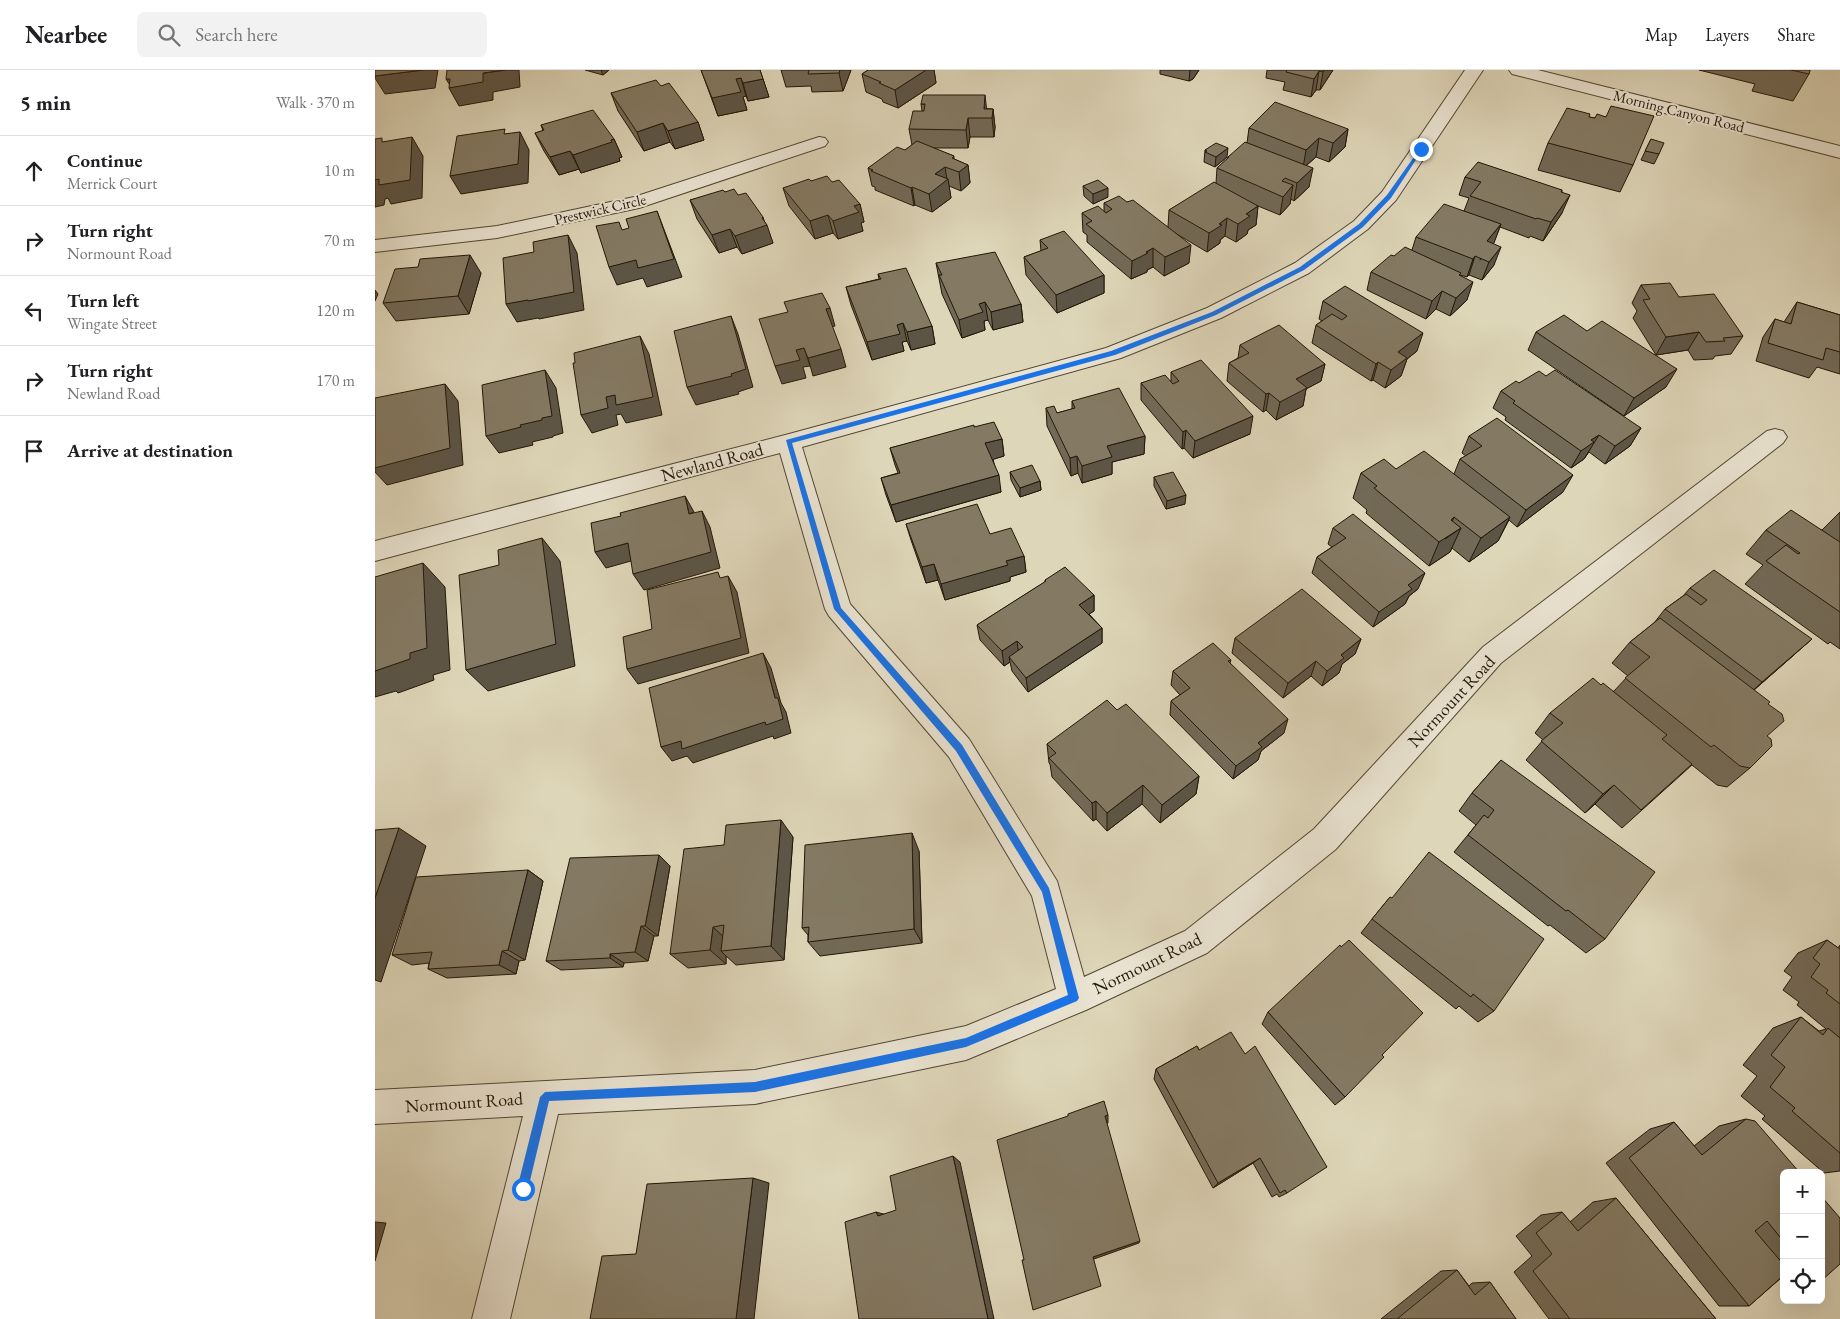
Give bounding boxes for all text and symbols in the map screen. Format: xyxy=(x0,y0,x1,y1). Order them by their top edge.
search box xyxy=(137,12,487,57)
text: Nearbee xyxy=(25,19,107,50)
icon: search xyxy=(155,21,183,49)
text: Search here xyxy=(195,22,278,47)
text: Map xyxy=(1645,23,1677,46)
text: Layers xyxy=(1705,23,1749,46)
text: Share xyxy=(1777,23,1815,46)
street label: Morning Canyon Road xyxy=(1611,86,1747,137)
text: 5 min xyxy=(20,89,71,116)
text: Walk · 370 m xyxy=(276,92,355,113)
route end xyxy=(1410,138,1433,161)
text: Continue xyxy=(67,148,142,173)
icon: ahead xyxy=(20,157,48,185)
text: 10 m xyxy=(324,160,355,181)
text: Merrick Court xyxy=(67,173,157,194)
street label: Prestwick Circle xyxy=(552,189,648,229)
text: Turn right xyxy=(67,218,153,243)
icon: right xyxy=(20,227,48,255)
text: 70 m xyxy=(324,230,355,251)
text: Normount Road xyxy=(67,243,172,264)
text: Turn left xyxy=(67,288,139,313)
icon: left xyxy=(20,297,48,325)
text: 120 m xyxy=(316,300,355,321)
text: Wingate Street xyxy=(67,313,157,334)
text: Turn right xyxy=(67,358,153,383)
icon: right xyxy=(20,367,48,395)
text: 170 m xyxy=(316,370,355,391)
text: Newland Road xyxy=(67,383,160,404)
icon: arrive xyxy=(20,437,48,465)
street label: Newland Road xyxy=(658,437,767,487)
text: Arrive at destination xyxy=(67,438,233,463)
street label: Normount Road xyxy=(1402,649,1500,752)
street label: Normount Road xyxy=(1089,926,1206,999)
street label: Normount Road xyxy=(404,1086,525,1118)
map controls xyxy=(1780,1169,1825,1304)
button: + xyxy=(1780,1169,1825,1214)
route start xyxy=(512,1178,535,1201)
button: − xyxy=(1780,1214,1825,1259)
button: locate xyxy=(1780,1259,1825,1304)

